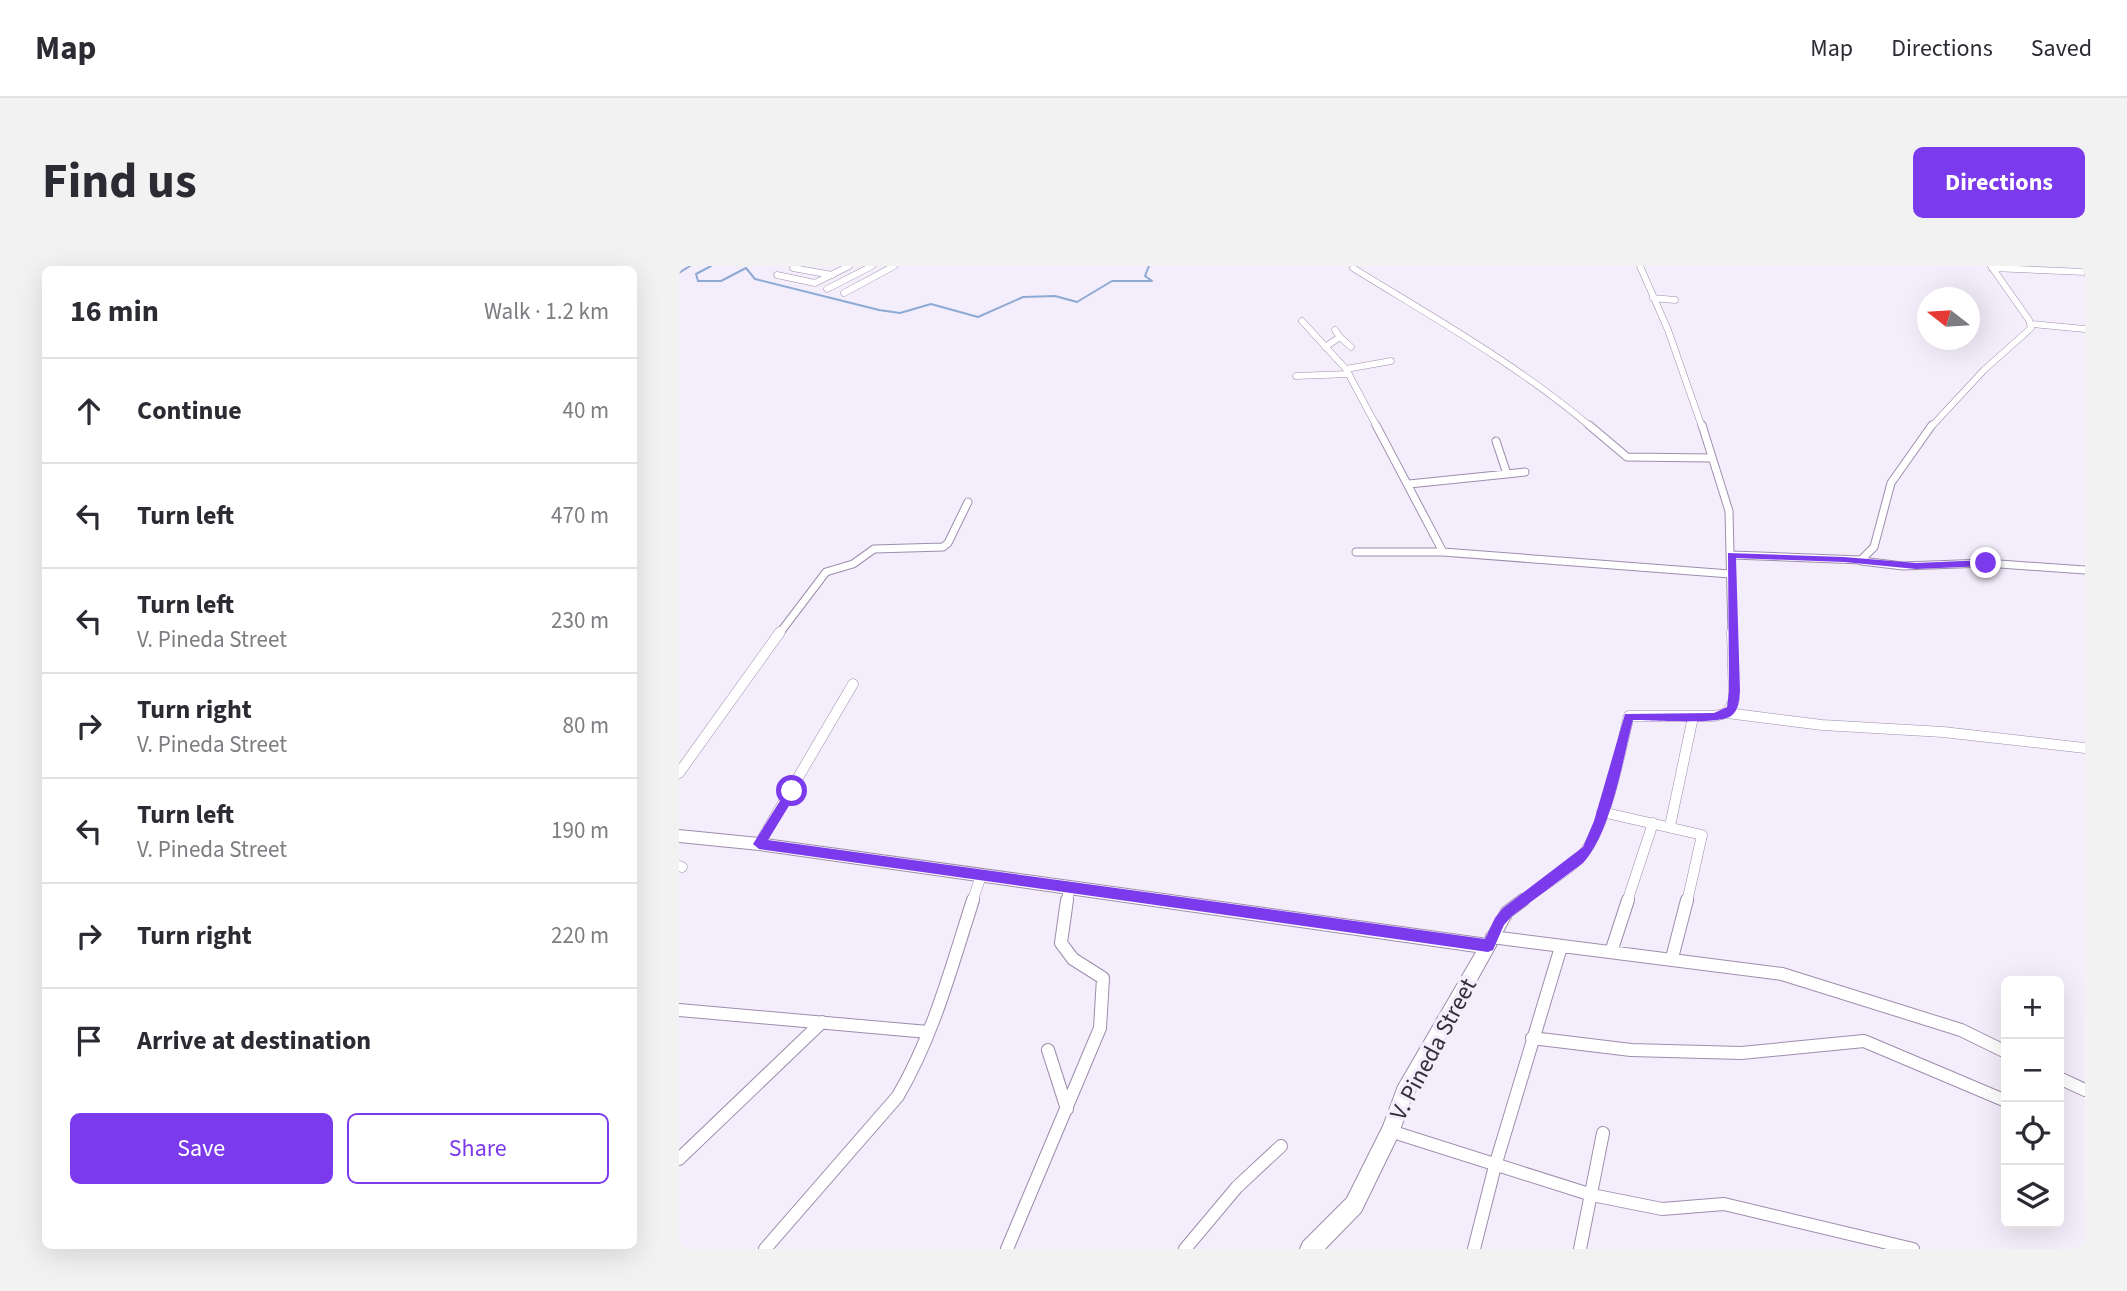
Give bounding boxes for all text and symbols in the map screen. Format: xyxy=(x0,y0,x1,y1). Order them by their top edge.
text: Map xyxy=(35,25,96,72)
text: Map xyxy=(1810,31,1853,66)
text: Directions xyxy=(1891,31,1993,66)
text: Saved xyxy=(2031,31,2092,66)
text: Find us xyxy=(42,147,197,217)
button: Directions xyxy=(1913,147,2085,218)
north arrow xyxy=(1917,287,1980,350)
text: 16 min xyxy=(70,290,159,333)
text: Walk · 1.2 km xyxy=(484,295,609,328)
icon: ahead xyxy=(70,392,108,430)
text: Continue xyxy=(137,392,242,429)
text: 40 m xyxy=(562,394,609,427)
icon: left xyxy=(70,497,108,535)
text: Turn left xyxy=(137,497,234,534)
text: 470 m xyxy=(551,499,609,532)
route end xyxy=(1970,547,2001,578)
text: Turn left xyxy=(137,586,234,623)
icon: left xyxy=(70,602,108,640)
text: 230 m xyxy=(551,604,609,637)
text: V. Pineda Street xyxy=(137,623,287,656)
text: Turn right xyxy=(137,691,252,728)
icon: right xyxy=(70,707,108,745)
text: 80 m xyxy=(562,709,609,742)
text: V. Pineda Street xyxy=(137,728,287,761)
route start xyxy=(776,775,807,806)
text: Turn left xyxy=(137,796,234,833)
icon: left xyxy=(70,812,108,850)
text: 190 m xyxy=(551,814,609,847)
text: V. Pineda Street xyxy=(137,833,287,866)
icon: right xyxy=(70,917,108,955)
text: Turn right xyxy=(137,917,252,954)
text: 220 m xyxy=(551,919,609,952)
street label: V. Pineda Street xyxy=(1381,972,1486,1127)
map controls xyxy=(2001,976,2064,1228)
button: + xyxy=(2001,976,2064,1039)
icon: arrive xyxy=(70,1022,108,1060)
text: Arrive at destination xyxy=(137,1022,371,1059)
button: − xyxy=(2001,1039,2064,1102)
button: locate xyxy=(2001,1102,2064,1165)
button: Save xyxy=(70,1113,333,1184)
button: Share xyxy=(347,1113,609,1184)
button: layers xyxy=(2001,1165,2064,1228)

